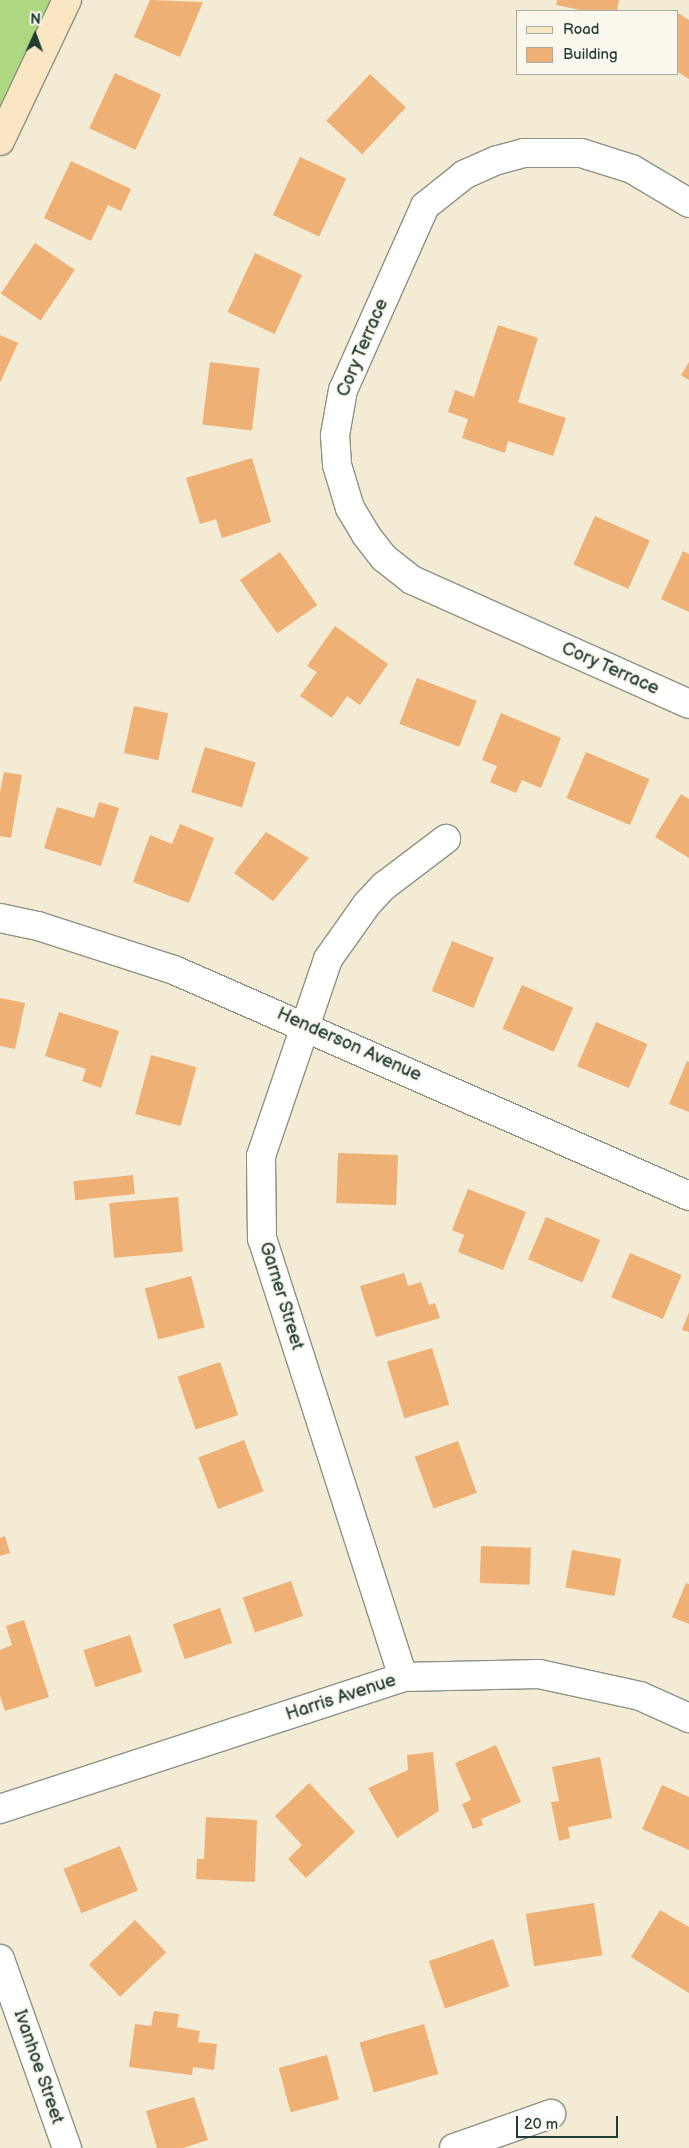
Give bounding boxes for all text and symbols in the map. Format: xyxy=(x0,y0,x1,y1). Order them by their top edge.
north arrow xyxy=(10,10,60,60)
legend xyxy=(516,10,679,75)
text: N xyxy=(30,11,41,28)
text: Road xyxy=(563,20,599,39)
text: Building xyxy=(563,45,618,64)
street label: Cory Terrace xyxy=(332,295,394,401)
street label: Cory Terrace xyxy=(557,638,663,700)
street label: Henderson Avenue xyxy=(273,1003,425,1087)
street label: Garner Street xyxy=(254,1239,308,1353)
street label: Harris Avenue xyxy=(283,1670,399,1726)
street label: Ivanhoe Street xyxy=(8,2007,68,2127)
scale bar xyxy=(519,2106,622,2138)
text: 20 m xyxy=(524,2115,558,2134)

